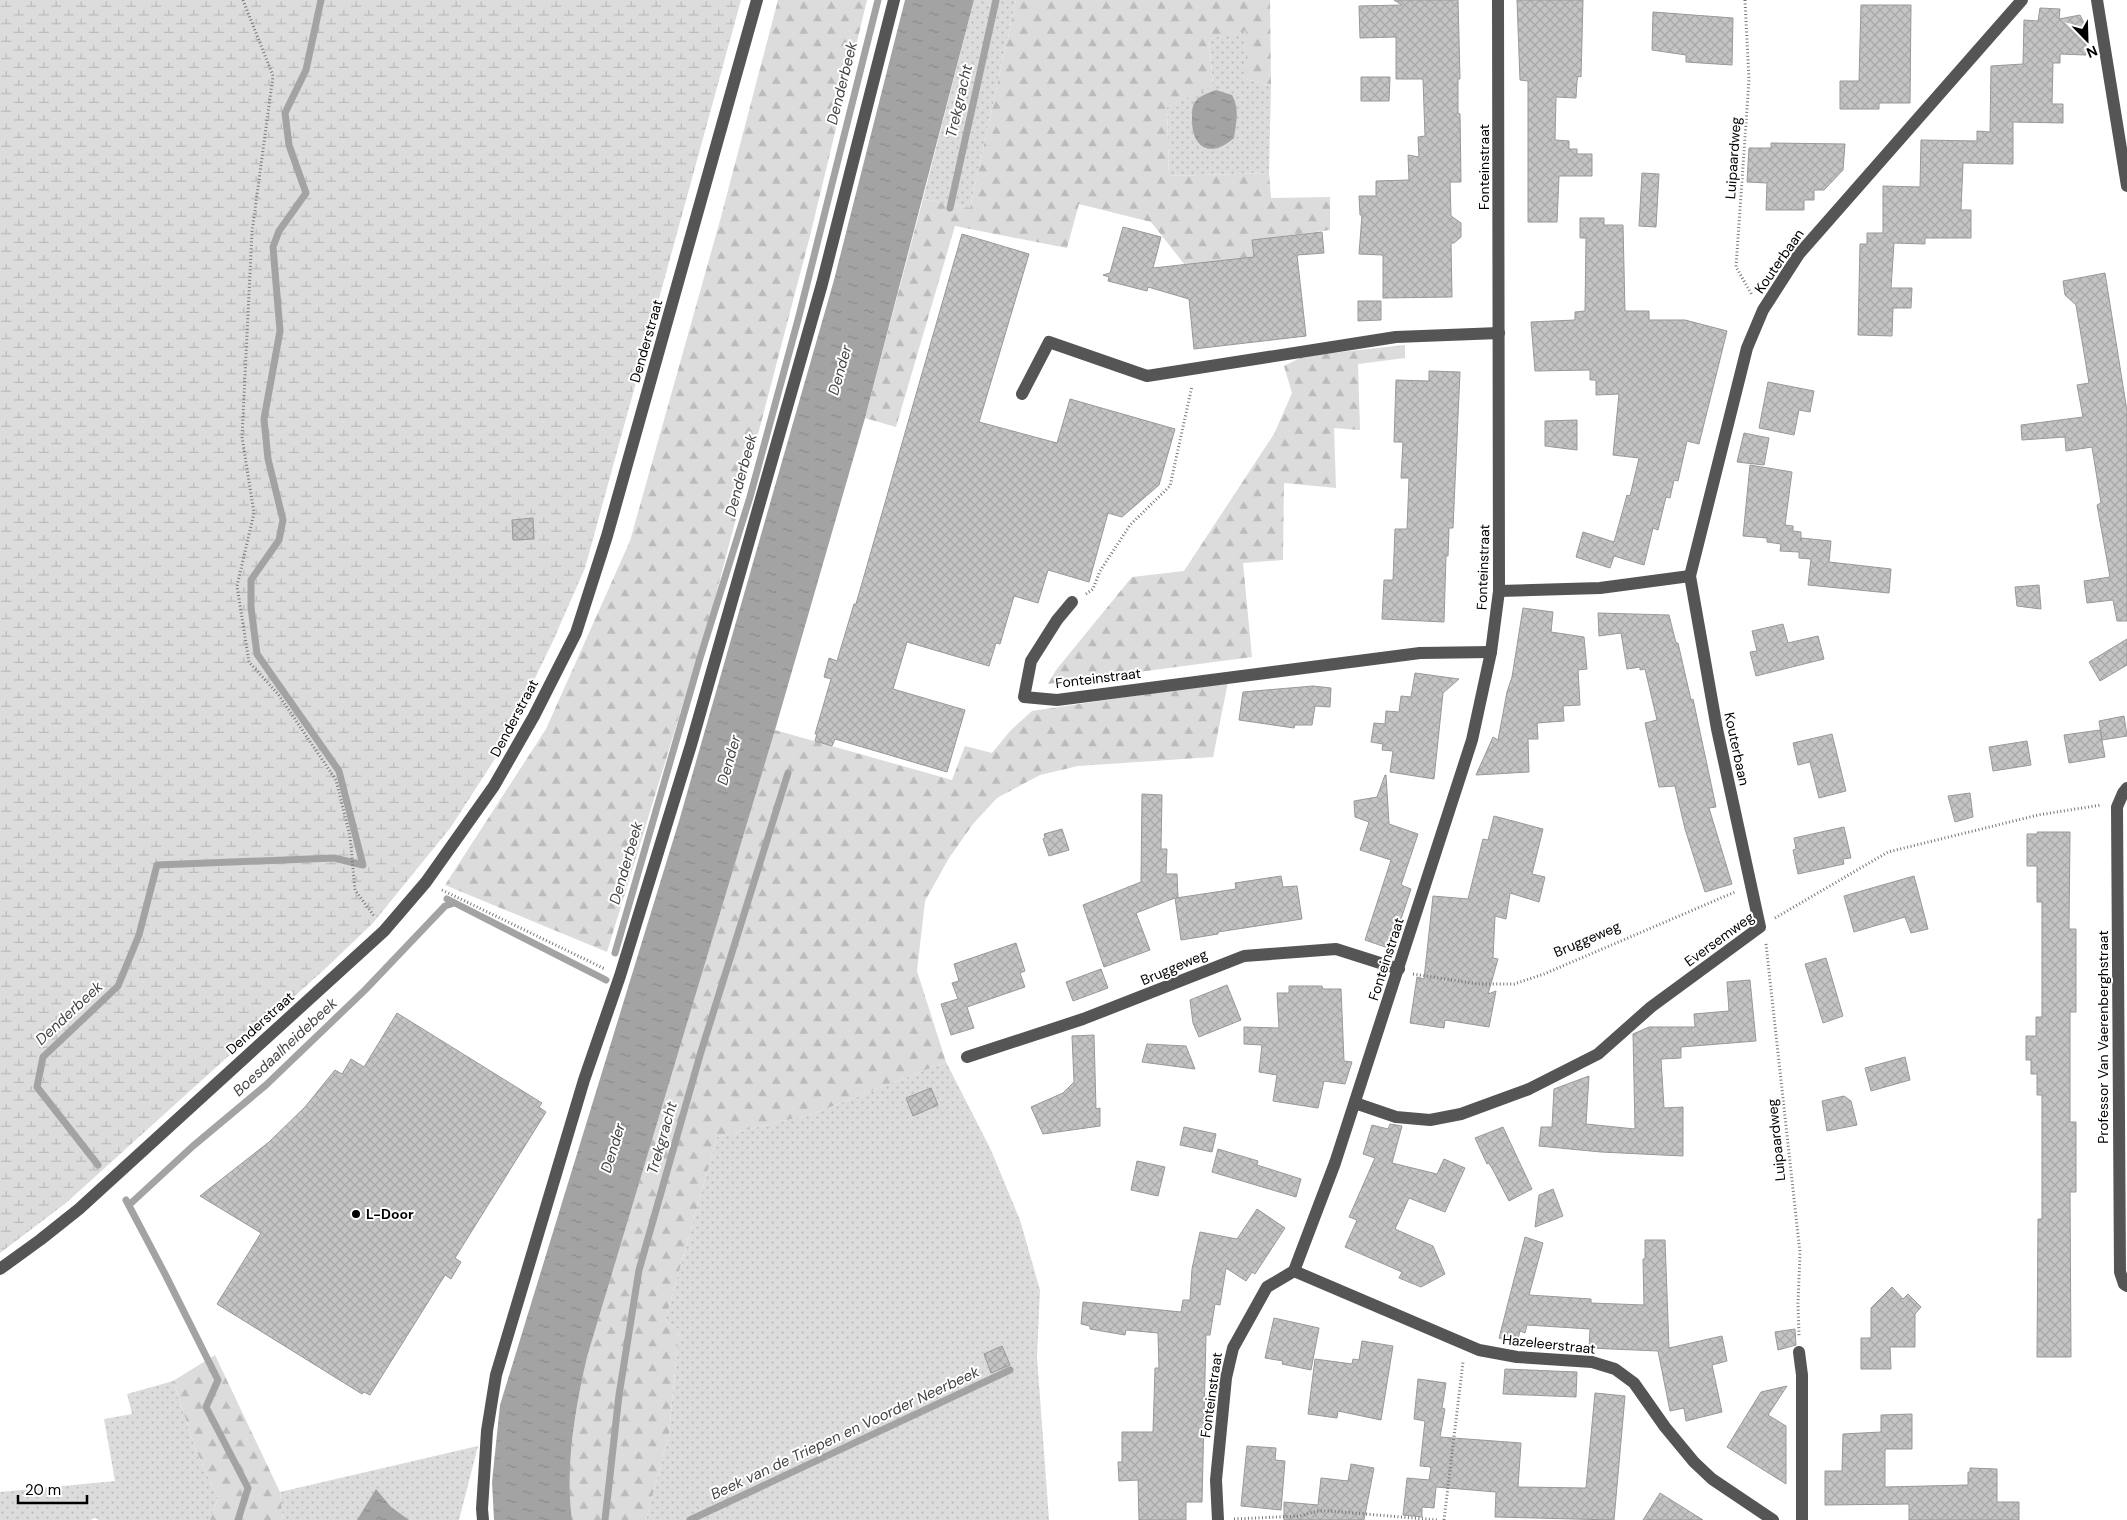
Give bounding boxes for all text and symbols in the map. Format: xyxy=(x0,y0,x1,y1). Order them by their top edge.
north arrow xyxy=(2062,15,2112,65)
water label: Denderbeek xyxy=(822,39,862,127)
text: N xyxy=(2084,42,2100,62)
water label: Trekgracht xyxy=(941,62,977,140)
street label: Luipaardweg xyxy=(1721,116,1745,200)
street label: Fonteinstraat xyxy=(1475,124,1493,210)
street label: Kouterbaan xyxy=(1750,225,1808,297)
street label: Denderstraat xyxy=(626,297,666,385)
water label: Dender xyxy=(823,342,857,397)
water label: Denderbeek xyxy=(720,431,762,519)
street label: Fonteinstraat xyxy=(1473,524,1493,610)
street label: Fonteinstraat xyxy=(1054,664,1142,692)
street label: Denderstraat xyxy=(486,676,542,760)
street label: Kouterbaan xyxy=(1720,711,1754,787)
water label: Dender xyxy=(712,732,746,787)
water label: Denderbeek xyxy=(605,819,647,907)
street label: Eversemweg xyxy=(1681,908,1757,970)
street label: Fonteinstraat xyxy=(1364,915,1408,1003)
street label: Bruggeweg xyxy=(1551,917,1623,961)
street label: Professor Van Vaerenberghstraat xyxy=(2094,930,2112,1144)
street label: Bruggeweg xyxy=(1138,945,1210,989)
water label: Denderbeek xyxy=(31,976,107,1049)
street label: Denderstraat xyxy=(222,988,298,1058)
water label: Boesdaalheidebeek xyxy=(229,993,342,1101)
street label: Luipaardweg xyxy=(1763,1098,1789,1182)
water label: Trekgracht xyxy=(642,1099,682,1177)
water label: Dender xyxy=(596,1120,630,1175)
place label: L-Door xyxy=(366,1205,414,1223)
marker: L-Door xyxy=(350,1208,362,1220)
street label: Hazeleerstraat xyxy=(1501,1330,1597,1358)
street label: Fonteinstraat xyxy=(1196,1351,1226,1439)
water label: Beek van de Triepen en Voorder Neerbeek xyxy=(707,1362,983,1504)
scale bar xyxy=(18,1472,86,1504)
text: 20 m xyxy=(25,1480,61,1500)

